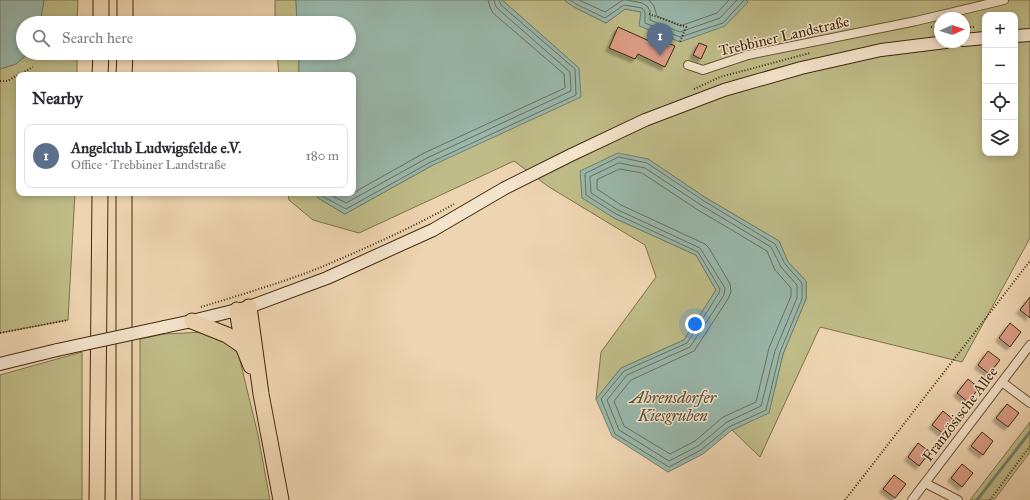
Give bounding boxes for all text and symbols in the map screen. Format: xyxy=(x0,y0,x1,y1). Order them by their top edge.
street label: Trebbiner Landstraße xyxy=(717,12,851,60)
north arrow xyxy=(934,12,970,48)
map controls xyxy=(982,12,1018,156)
button: + xyxy=(982,12,1018,48)
search box xyxy=(16,16,356,60)
pin: 1 xyxy=(647,23,673,56)
icon: search xyxy=(30,27,52,49)
text: Search here xyxy=(62,29,133,47)
button: − xyxy=(982,48,1018,84)
button: locate xyxy=(982,84,1018,120)
text: Nearby xyxy=(32,88,83,109)
button: layers xyxy=(982,120,1018,156)
text: Angelclub Ludwigsfelde e.V. xyxy=(71,139,241,157)
text: 1 xyxy=(43,148,49,164)
text: 180 m xyxy=(306,148,339,164)
text: Office · Trebbiner Landstraße xyxy=(71,157,226,173)
your location xyxy=(685,314,705,334)
street label: Französische Allee xyxy=(919,363,1001,465)
water label: Ahrensdorfer Kiesgruben xyxy=(628,388,717,425)

